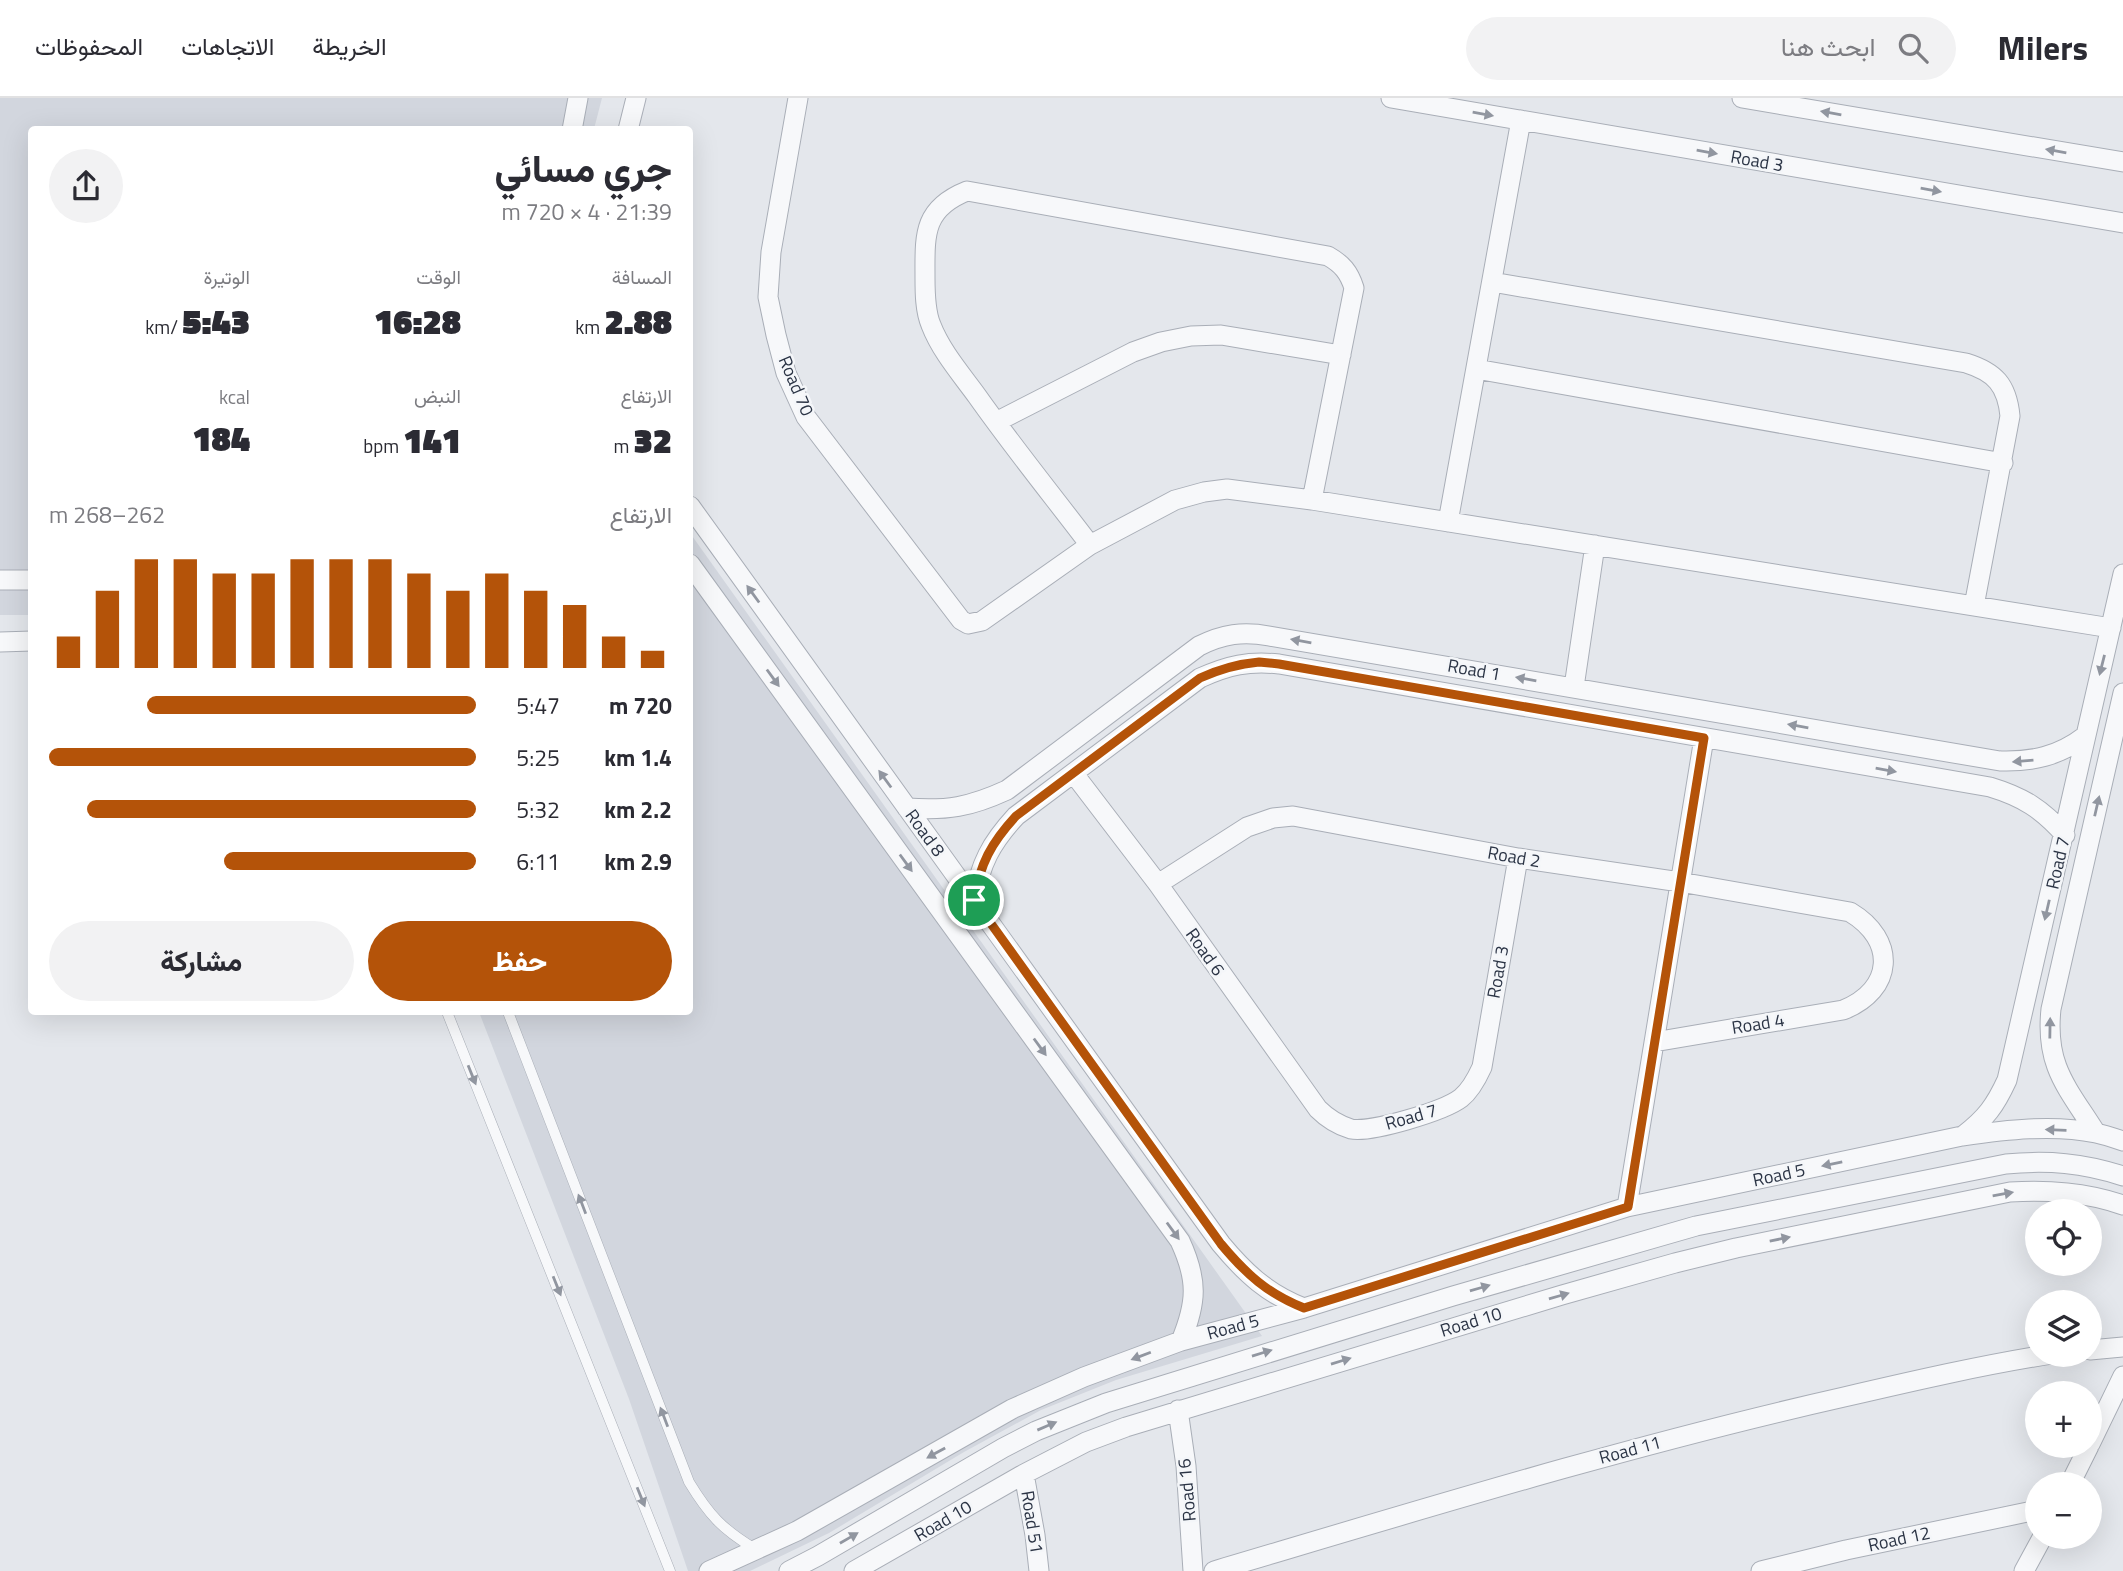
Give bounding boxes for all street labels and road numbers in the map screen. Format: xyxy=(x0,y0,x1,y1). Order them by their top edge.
street label: Road 3 xyxy=(1729,143,1786,178)
street label: Road 70 xyxy=(772,351,821,420)
street label: Road 1 xyxy=(1446,652,1503,687)
street label: Road 8 xyxy=(899,803,952,862)
street label: Road 7 xyxy=(2038,834,2077,892)
street label: Road 2 xyxy=(1486,839,1543,874)
street label: Road 6 xyxy=(1179,922,1232,981)
street label: Road 3 xyxy=(1480,943,1515,1000)
street label: Road 4 xyxy=(1730,1006,1786,1041)
street label: Road 7 xyxy=(1382,1096,1440,1137)
street label: Road 5 xyxy=(1750,1156,1808,1193)
street label: Road 10 xyxy=(1437,1299,1505,1344)
street label: Road 5 xyxy=(1204,1307,1262,1346)
street label: Road 11 xyxy=(1596,1428,1664,1471)
street label: Road 16 xyxy=(1170,1457,1203,1523)
street label: Road 51 xyxy=(1014,1489,1051,1555)
street label: Road 10 xyxy=(909,1493,977,1548)
street label: Road 12 xyxy=(1865,1519,1933,1558)

